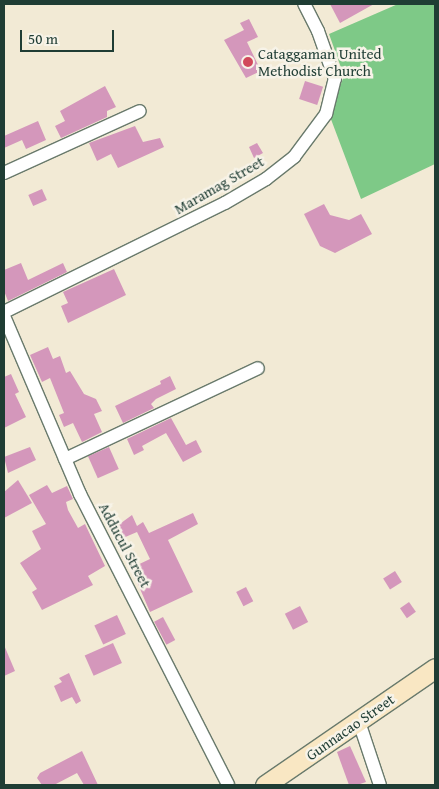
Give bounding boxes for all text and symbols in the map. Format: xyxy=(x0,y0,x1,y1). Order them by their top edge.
scale bar xyxy=(22,20,116,52)
text: 50 m xyxy=(28,28,58,49)
place label: Cataggaman United Methodist Church xyxy=(258,44,382,79)
marker: Cataggaman United Methodist Church xyxy=(242,56,254,68)
street label: Maramag Street xyxy=(171,152,267,218)
street label: Adducul Street xyxy=(95,500,155,590)
street label: Gunnacao Street xyxy=(302,690,398,764)

